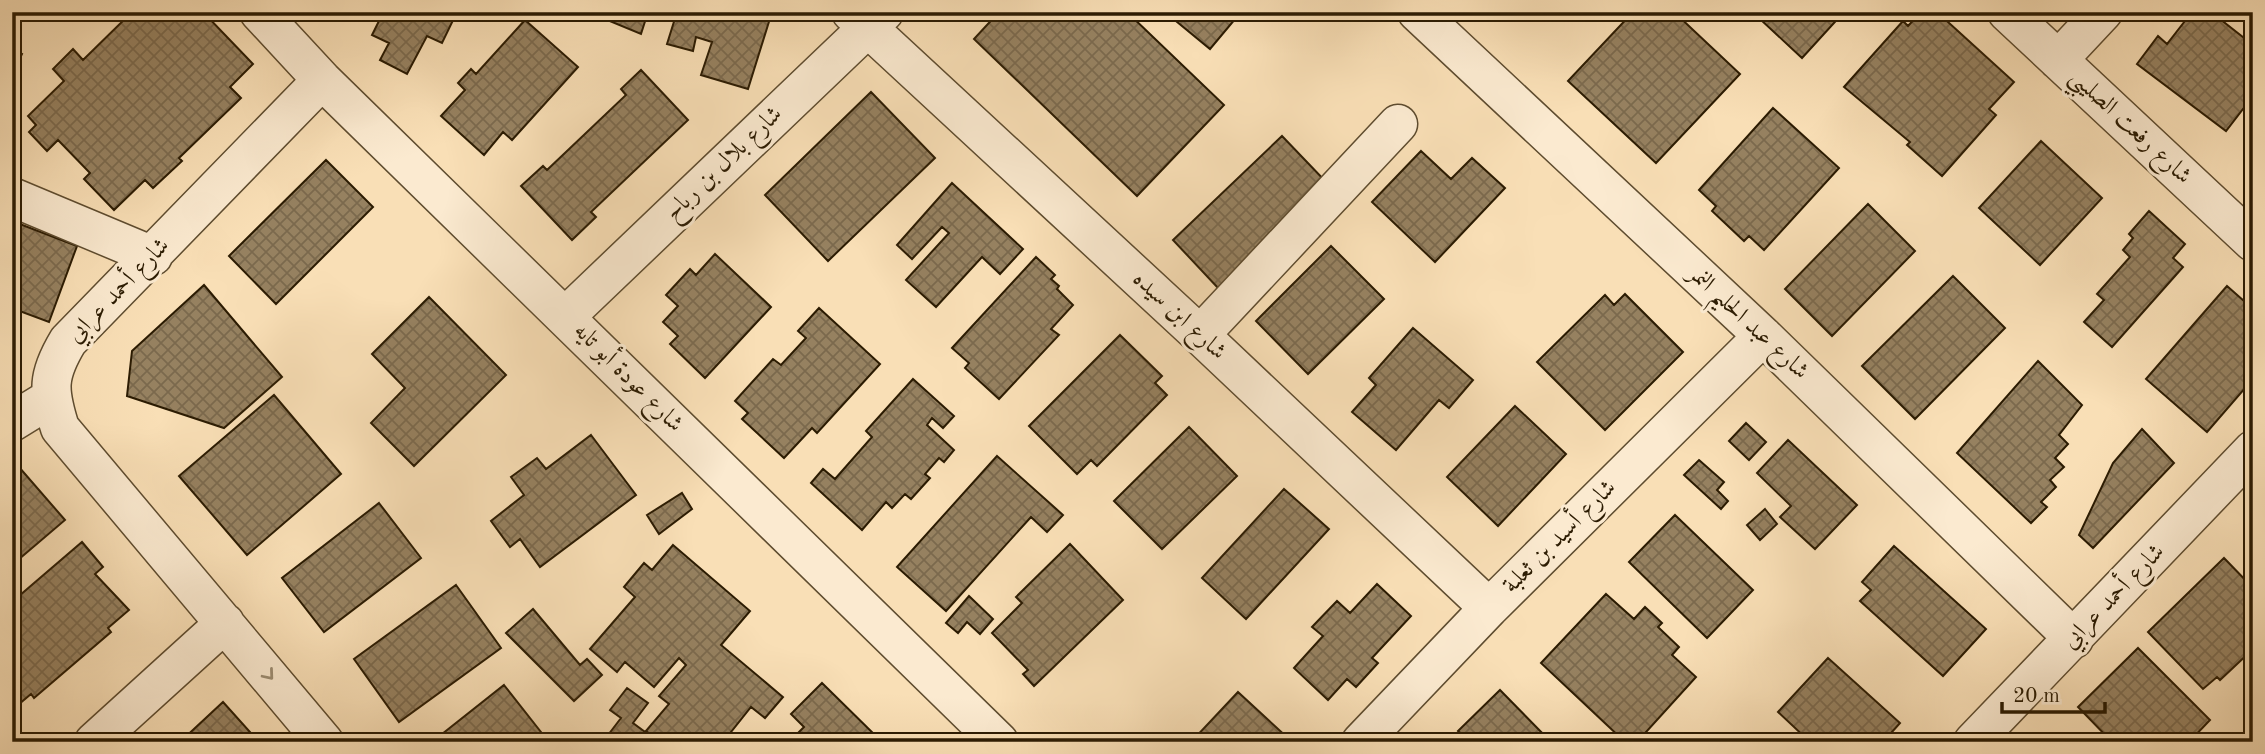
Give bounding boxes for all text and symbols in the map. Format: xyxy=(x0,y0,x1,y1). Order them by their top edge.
street label: شارع رفعت الصليبي xyxy=(2059,65,2195,195)
street label: شارع بلال بن رباح xyxy=(661,102,792,231)
street label: شارع أحمد عرابي xyxy=(58,229,179,352)
street label: شارع عبد الحليم النمر xyxy=(1674,260,1813,392)
street label: شارع ابن سيده xyxy=(1124,267,1230,369)
street label: شارع عودة أبو تايه xyxy=(565,314,692,441)
street label: شارع أسيد بن ثعلبة xyxy=(1494,471,1625,602)
street label: شارع أحمد عرابي xyxy=(2053,535,2174,658)
one-way arrow xyxy=(261,667,273,680)
scale bar xyxy=(2002,670,2106,714)
text: 20 m xyxy=(2013,686,2060,707)

